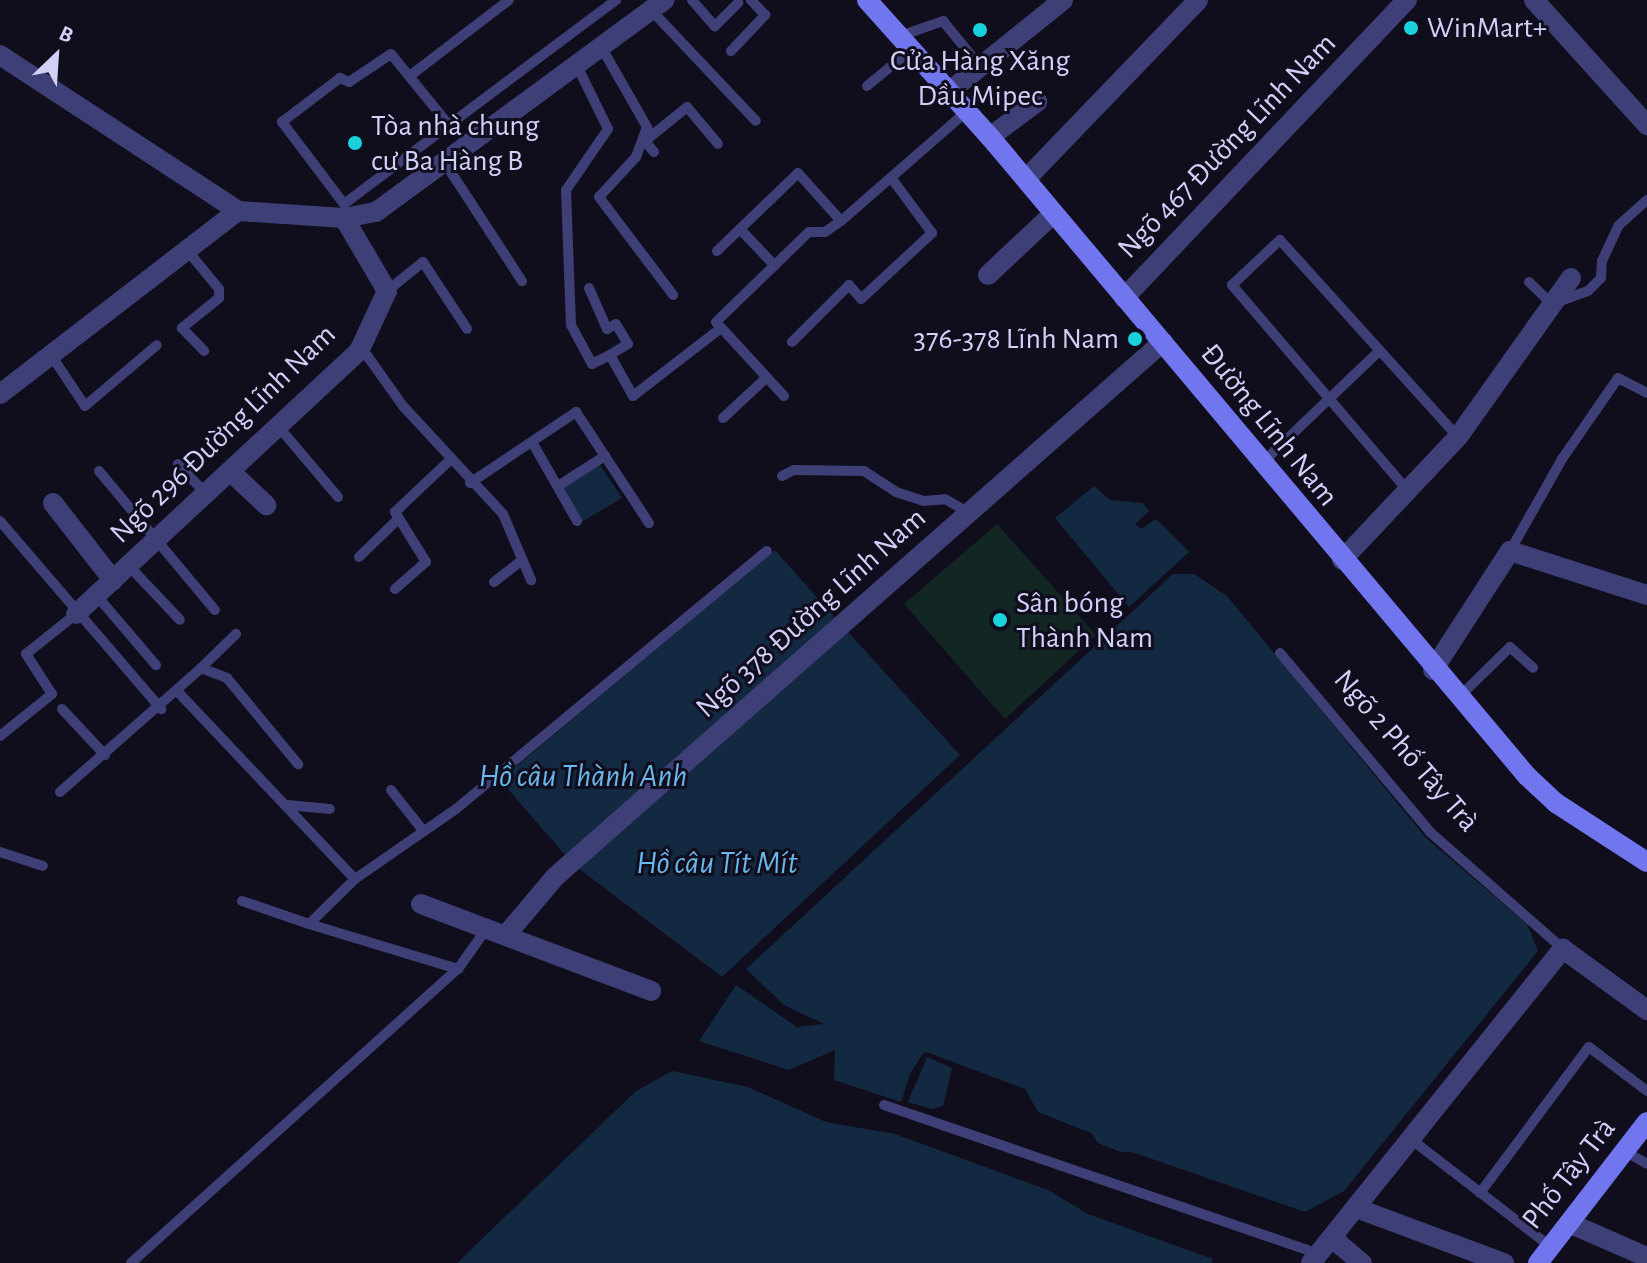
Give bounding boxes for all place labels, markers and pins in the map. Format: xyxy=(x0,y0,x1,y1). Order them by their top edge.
place label: WinMart+ xyxy=(1427,10,1547,46)
marker: WinMart+ xyxy=(1402,19,1420,37)
marker: Cửa Hàng Xăng Dầu Mipec xyxy=(971,21,989,39)
place label: Cửa Hàng Xăng Dầu Mipec xyxy=(890,43,1070,114)
place label: Tòa nhà chung cư Ba Hàng B xyxy=(371,108,539,178)
marker: Tòa nhà chung cư Ba Hàng B xyxy=(346,134,364,152)
place label: 376-378 Lĩnh Nam xyxy=(914,321,1119,357)
marker: 376-378 Lĩnh Nam xyxy=(1126,330,1144,348)
place label: Sân bóng Thành Nam xyxy=(1016,585,1153,656)
marker: Sân bóng Thành Nam xyxy=(991,611,1009,629)

